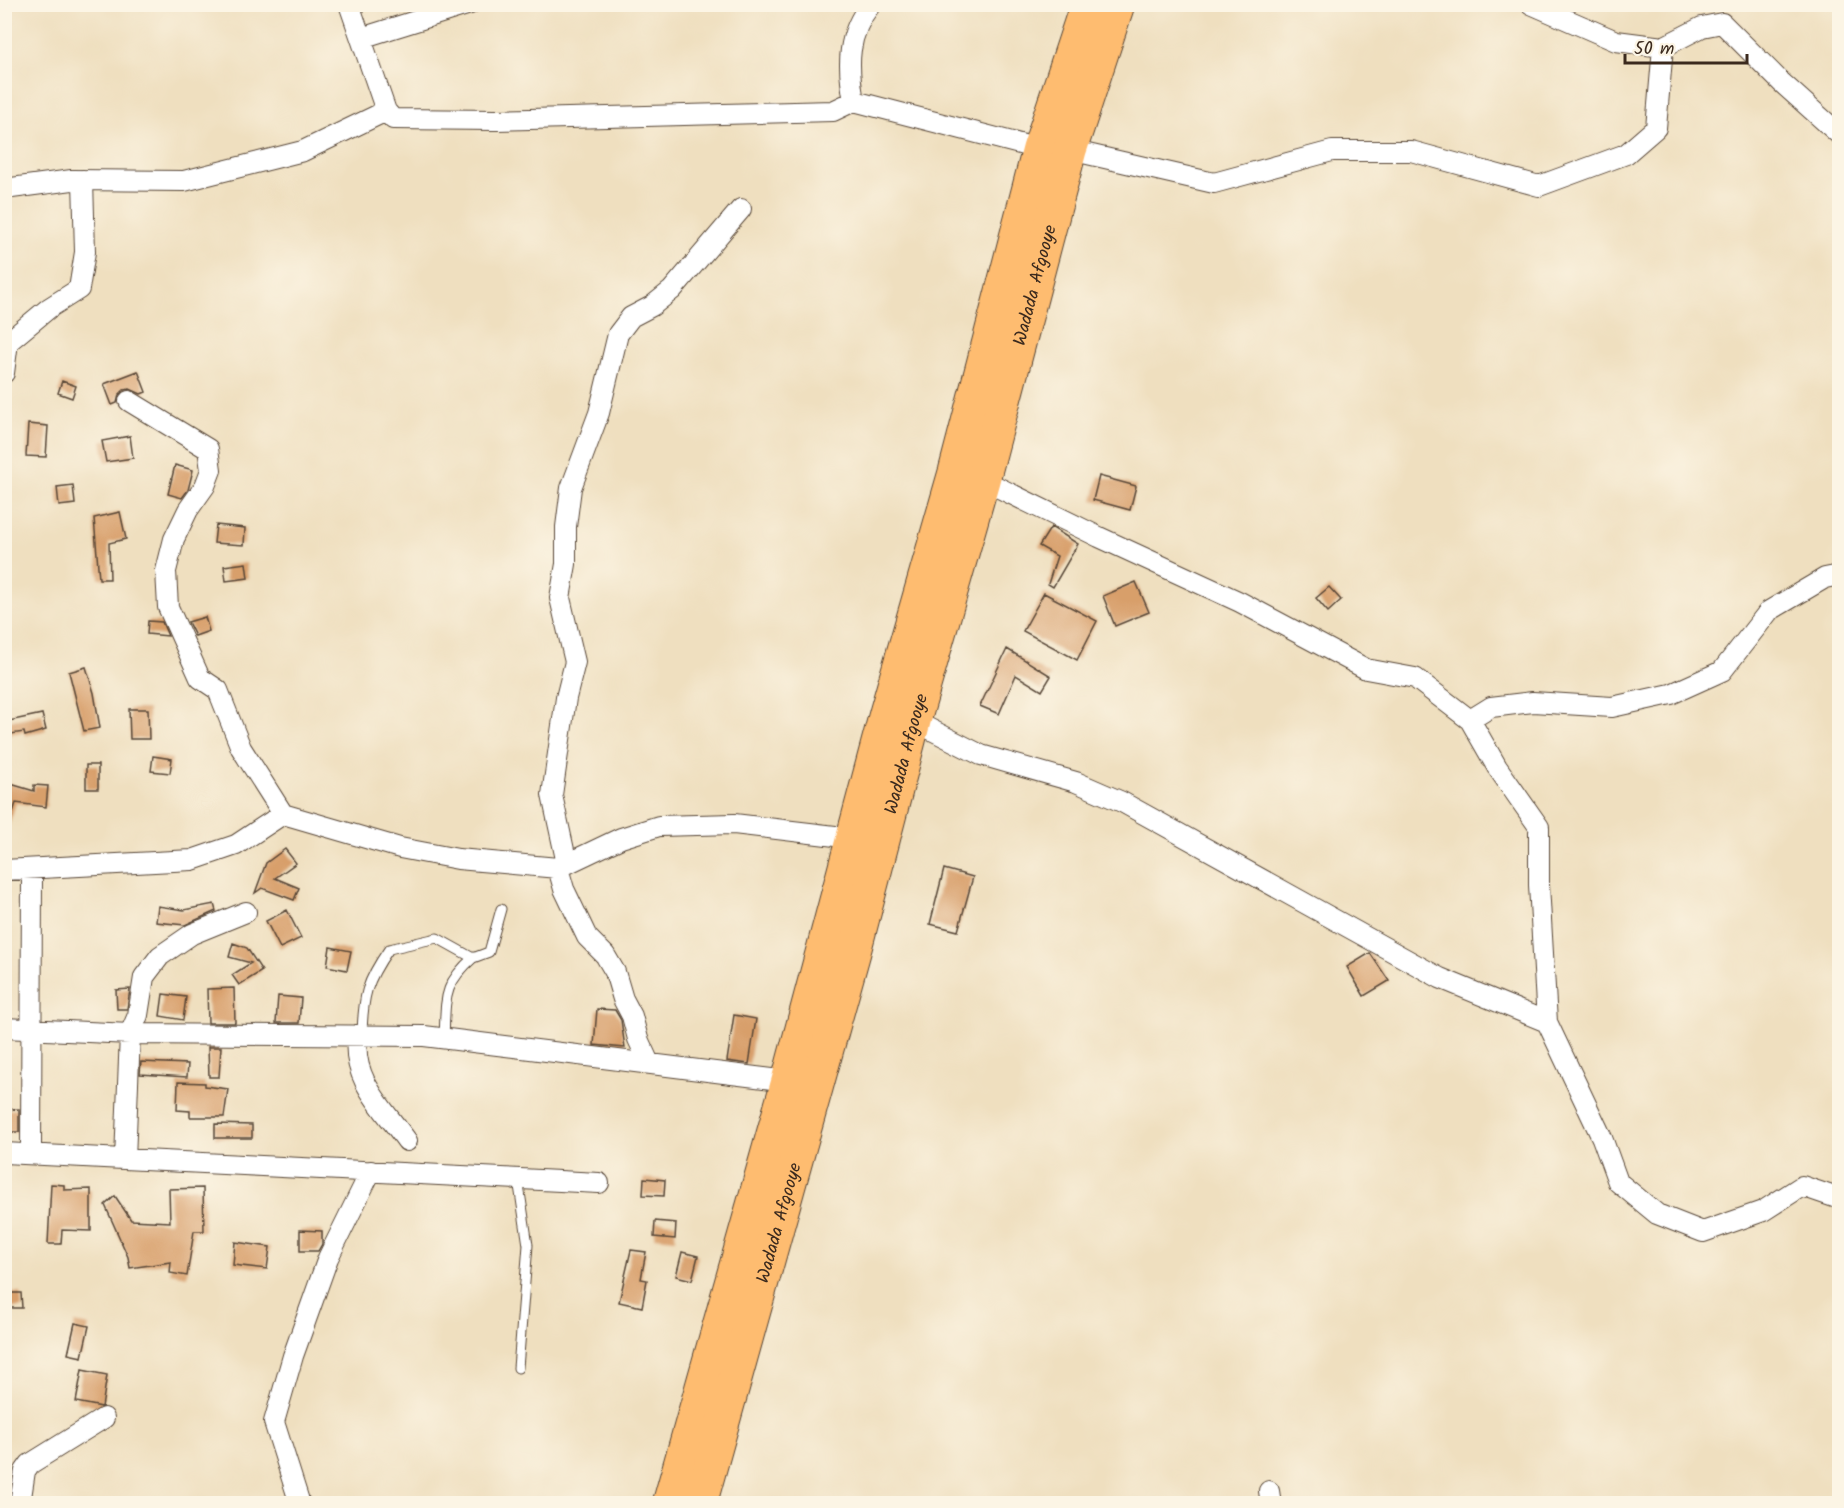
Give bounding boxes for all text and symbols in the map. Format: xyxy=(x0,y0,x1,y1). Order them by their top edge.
scale bar xyxy=(1625,27,1746,65)
text: 50 m xyxy=(1634,35,1674,64)
street label: Wadada Afgooye xyxy=(1006,222,1066,349)
street label: Wadada Afgooye xyxy=(877,690,937,818)
street label: Wadada Afgooye xyxy=(749,1160,811,1287)

